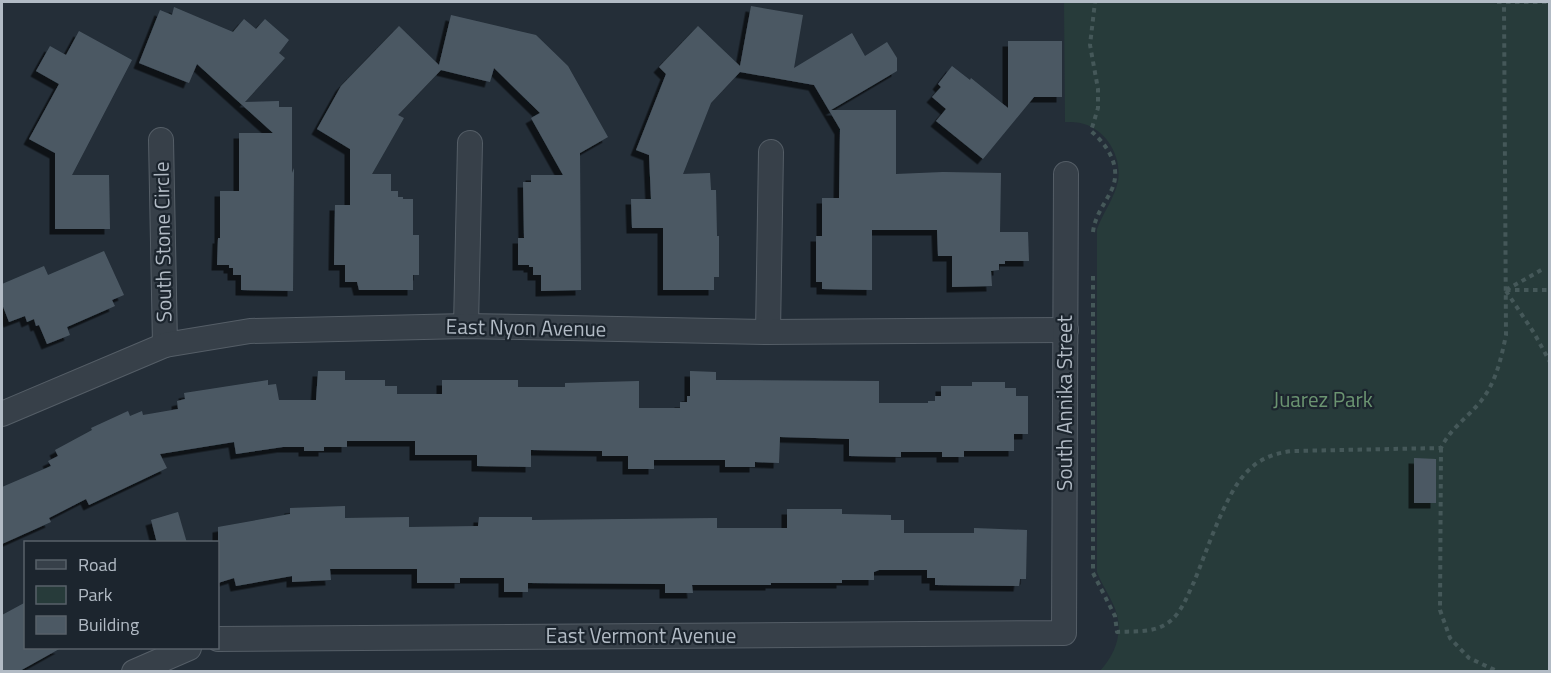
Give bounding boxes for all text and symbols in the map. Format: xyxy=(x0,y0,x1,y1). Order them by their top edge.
street label: South Stone Circle xyxy=(145,161,179,323)
street label: East Nyon Avenue xyxy=(445,310,607,344)
street label: South Annika Street xyxy=(1048,314,1080,491)
park label: Juarez Park xyxy=(1273,383,1373,415)
legend xyxy=(24,541,219,649)
text: Road xyxy=(78,551,117,578)
text: Park xyxy=(78,581,113,608)
text: Building xyxy=(78,611,139,638)
street label: East Vermont Avenue xyxy=(546,619,736,651)

